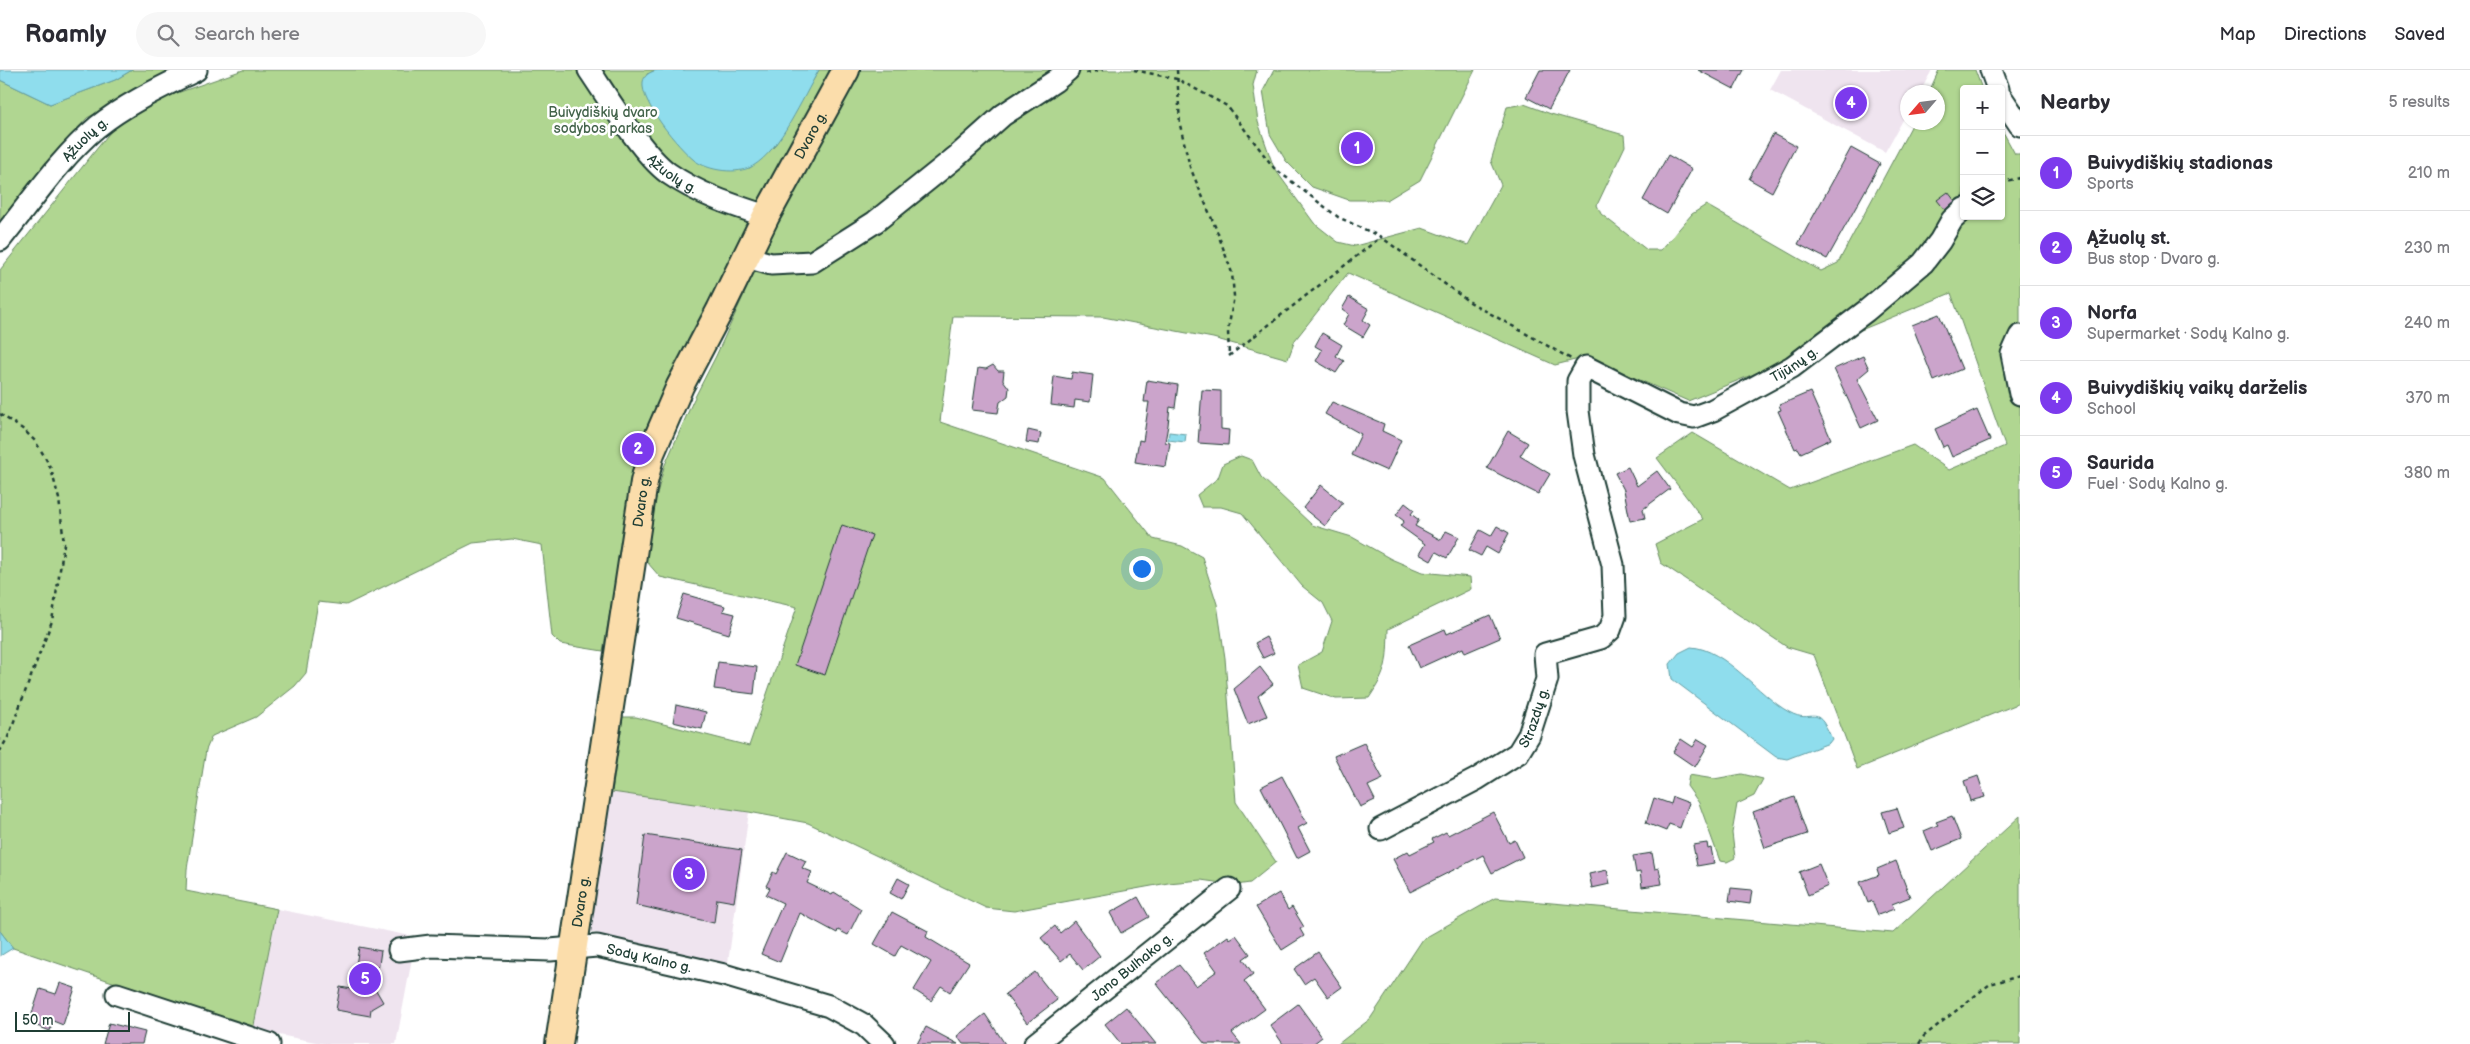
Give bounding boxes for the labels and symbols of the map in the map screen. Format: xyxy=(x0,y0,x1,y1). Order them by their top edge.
pin: 4 xyxy=(1835,84,1867,122)
north arrow xyxy=(1900,85,1945,130)
park label: Buivydiškių dvaro sodybos parkas xyxy=(548,104,658,137)
street label: Dvaro g. xyxy=(791,108,831,162)
street label: Ąžuolų g. xyxy=(59,113,112,165)
pin: 1 xyxy=(1341,129,1373,167)
street label: Ąžuolų g. xyxy=(644,151,700,198)
street label: Tijūnų g. xyxy=(1768,343,1821,386)
pin: 2 xyxy=(622,430,654,468)
street label: Dvaro g. xyxy=(629,473,654,528)
your location xyxy=(1129,556,1155,582)
street label: Strazdų g. xyxy=(1515,685,1553,751)
pin: 3 xyxy=(673,855,705,893)
street label: Dvaro g. xyxy=(569,874,593,929)
street label: Jano Bulhako g. xyxy=(1088,929,1177,1005)
street label: Sodų Kalno g. xyxy=(605,940,694,976)
pin: 5 xyxy=(349,960,381,998)
scale bar xyxy=(15,1009,130,1032)

